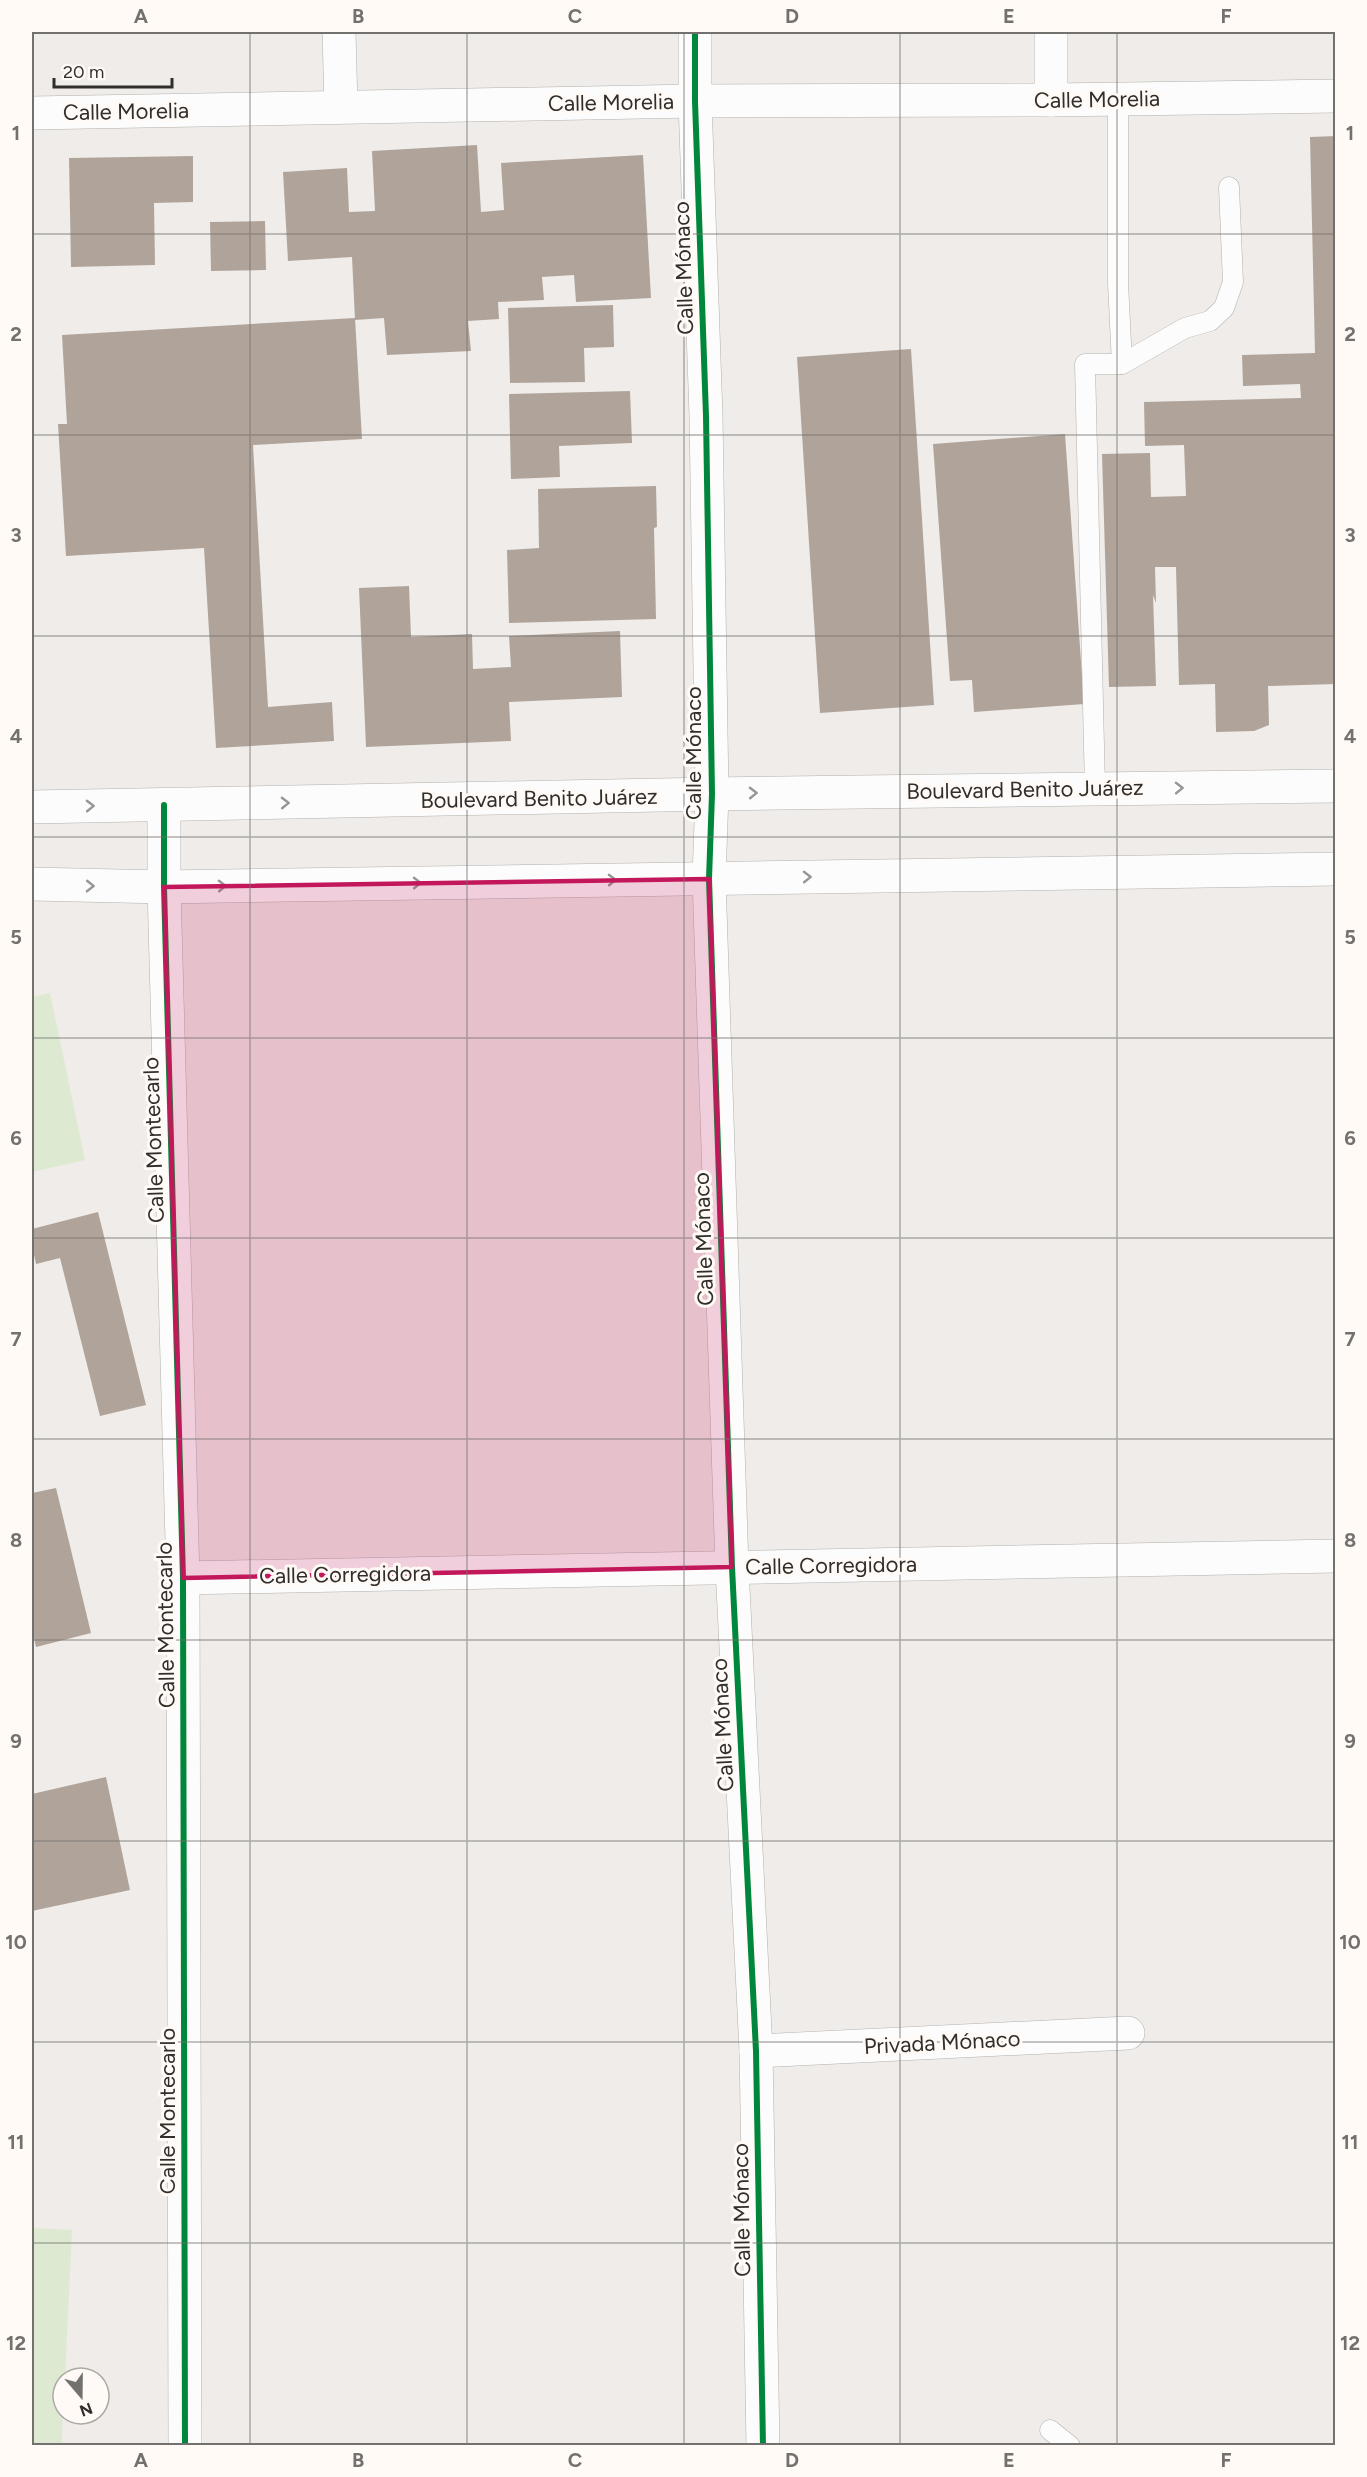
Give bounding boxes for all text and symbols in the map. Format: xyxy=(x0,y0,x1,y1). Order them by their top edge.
text: A xyxy=(134,4,149,28)
text: B xyxy=(352,4,364,28)
text: C xyxy=(568,4,582,28)
text: D xyxy=(785,4,799,28)
text: E xyxy=(1003,4,1015,28)
text: F xyxy=(1220,4,1232,28)
scale bar xyxy=(54,51,172,89)
text: 20 m xyxy=(63,61,104,83)
street label: Calle Morelia xyxy=(1034,85,1160,114)
street label: Calle Morelia xyxy=(548,88,674,117)
street label: Calle Morelia xyxy=(63,97,189,126)
text: 1 xyxy=(12,121,20,145)
text: 1 xyxy=(1346,121,1354,145)
street label: Calle Mónaco xyxy=(668,201,699,335)
text: 2 xyxy=(10,322,22,346)
text: 2 xyxy=(1344,322,1356,346)
text: 3 xyxy=(10,523,22,547)
text: 3 xyxy=(1344,523,1356,547)
street label: Calle Mónaco xyxy=(680,686,707,820)
text: 4 xyxy=(10,724,23,748)
text: 4 xyxy=(1344,724,1357,748)
street label: Boulevard Benito Juárez xyxy=(906,774,1144,805)
one-way arrow xyxy=(1174,781,1183,794)
street label: Boulevard Benito Juárez xyxy=(420,783,658,814)
one-way arrow xyxy=(748,787,757,799)
one-way arrow xyxy=(280,797,289,809)
one-way arrow xyxy=(85,800,94,813)
one-way arrow xyxy=(802,871,811,884)
one-way arrow xyxy=(607,874,616,887)
one-way arrow xyxy=(412,877,421,890)
one-way arrow xyxy=(85,879,94,892)
one-way arrow xyxy=(218,880,227,893)
text: 5 xyxy=(10,925,22,949)
text: 5 xyxy=(1344,925,1356,949)
street label: Calle Montecarlo xyxy=(137,1056,170,1224)
text: 6 xyxy=(10,1126,22,1150)
text: 6 xyxy=(1344,1126,1356,1150)
street label: Calle Mónaco xyxy=(688,1172,719,1306)
text: 7 xyxy=(10,1327,22,1351)
text: 7 xyxy=(1344,1327,1356,1351)
text: 8 xyxy=(10,1528,22,1552)
text: 8 xyxy=(1344,1528,1356,1552)
street label: Calle Montecarlo xyxy=(151,1542,180,1708)
street label: Calle Corregidora xyxy=(745,1551,917,1580)
street label: Calle Corregidora xyxy=(259,1560,431,1589)
street label: Calle Mónaco xyxy=(706,1657,739,1792)
text: 9 xyxy=(10,1729,22,1753)
text: 9 xyxy=(1344,1729,1356,1753)
text: 10 xyxy=(5,1930,27,1954)
text: 10 xyxy=(1339,1930,1361,1954)
street label: Privada Mónaco xyxy=(863,2025,1021,2060)
street label: Calle Montecarlo xyxy=(154,2028,181,2194)
text: 11 xyxy=(8,2130,24,2154)
text: 11 xyxy=(1342,2130,1358,2154)
street label: Calle Mónaco xyxy=(727,2143,756,2277)
text: 12 xyxy=(6,2331,26,2355)
text: 12 xyxy=(1340,2331,1360,2355)
north arrow xyxy=(51,2366,111,2426)
text: N xyxy=(77,2399,95,2421)
text: A xyxy=(134,2448,149,2472)
text: B xyxy=(352,2448,364,2472)
text: C xyxy=(568,2448,582,2472)
text: D xyxy=(785,2448,799,2472)
text: E xyxy=(1003,2448,1015,2472)
text: F xyxy=(1220,2448,1232,2472)

